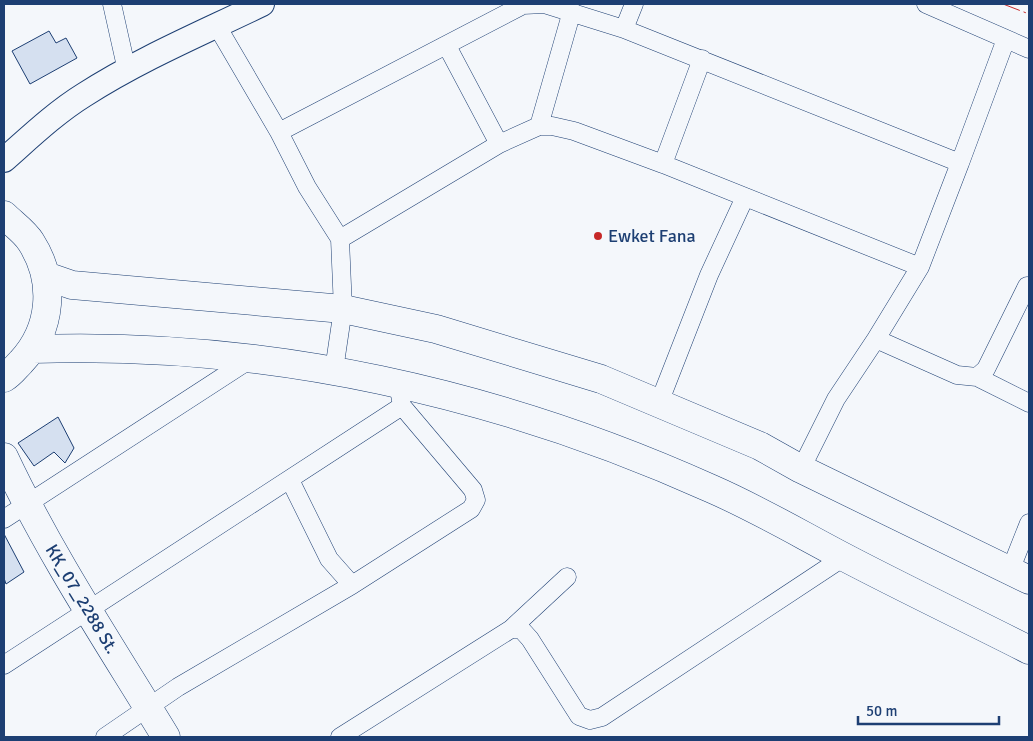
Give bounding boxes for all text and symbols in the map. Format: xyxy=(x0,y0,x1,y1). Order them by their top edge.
place label: Ewket Fana xyxy=(608,225,696,247)
marker: Ewket Fana xyxy=(592,230,604,242)
street label: KK_07_2288 St. xyxy=(41,540,123,658)
scale bar xyxy=(858,694,999,726)
text: 50 m xyxy=(866,702,897,720)

